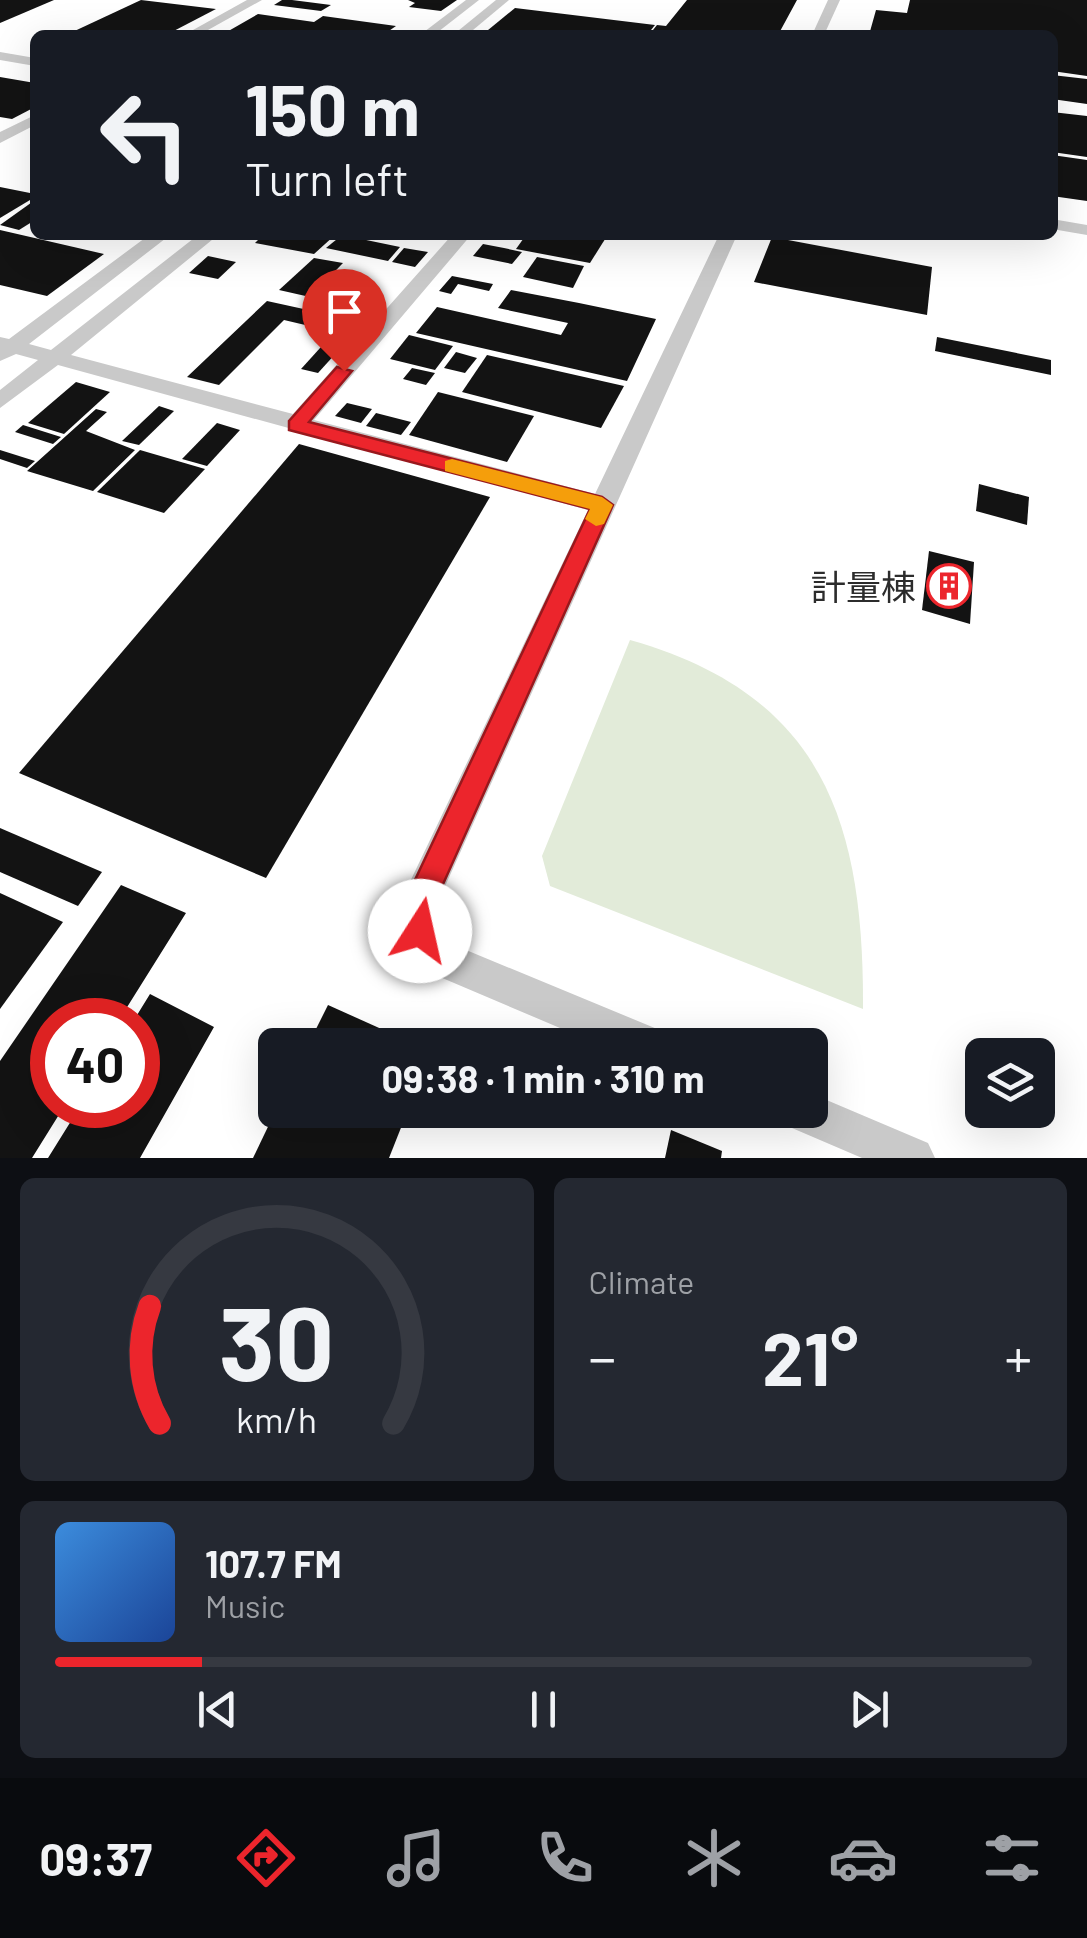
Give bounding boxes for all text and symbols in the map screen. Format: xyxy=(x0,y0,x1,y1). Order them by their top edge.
text: 150 m xyxy=(245,66,420,150)
icon: left xyxy=(80,70,210,200)
text: Turn left xyxy=(245,151,409,205)
pin xyxy=(302,269,387,372)
icon: arrive xyxy=(317,284,372,339)
building icon: 計量棟 xyxy=(926,563,972,609)
place label: 計量棟 xyxy=(811,565,916,607)
position arrow xyxy=(368,879,472,983)
speed limit sign: 40 xyxy=(30,998,160,1128)
map controls xyxy=(965,1038,1055,1128)
button: layers xyxy=(965,1038,1055,1128)
text: 09:38 · 1 min · 310 m xyxy=(381,1055,705,1101)
text: Climate xyxy=(589,1262,694,1300)
text: 30 xyxy=(219,1277,334,1402)
text: 21° xyxy=(762,1311,858,1401)
text: − xyxy=(589,1323,616,1389)
text: + xyxy=(1004,1323,1032,1389)
text: km/h xyxy=(236,1397,317,1440)
text: 107.7 FM xyxy=(205,1540,342,1586)
text: Music xyxy=(205,1586,285,1624)
icon: previous xyxy=(190,1682,245,1737)
icon: pause xyxy=(516,1682,571,1737)
icon: next xyxy=(842,1682,897,1737)
icon: directions xyxy=(231,1823,301,1893)
icon: music xyxy=(381,1823,451,1893)
icon: phone xyxy=(530,1823,600,1893)
icon: climate xyxy=(679,1823,749,1893)
icon: car xyxy=(828,1823,898,1893)
icon: filters xyxy=(977,1823,1047,1893)
text: 09:37 xyxy=(40,1831,152,1885)

